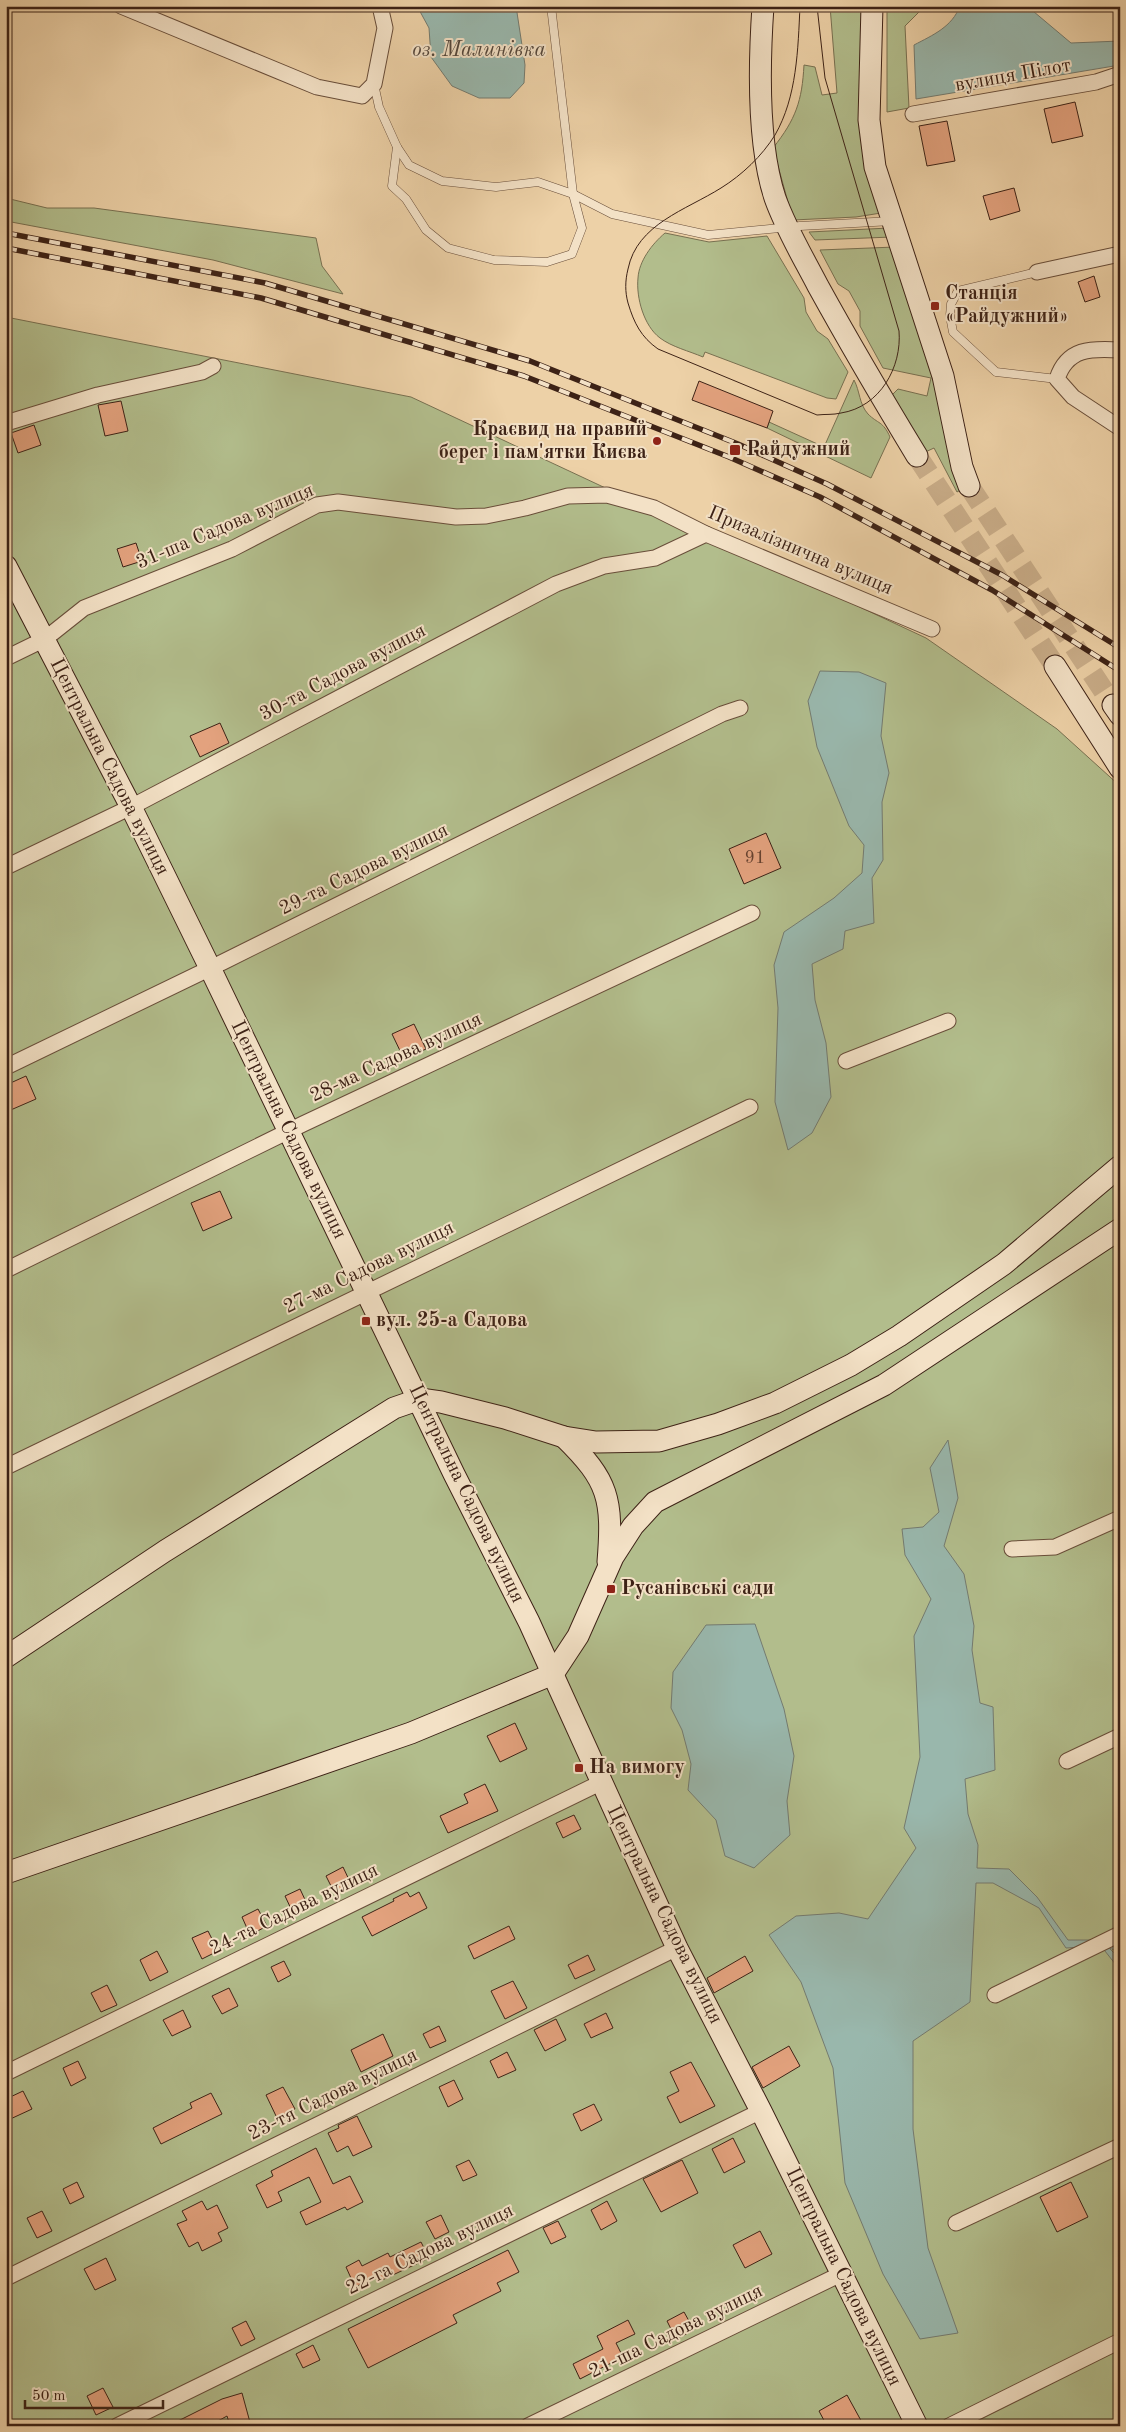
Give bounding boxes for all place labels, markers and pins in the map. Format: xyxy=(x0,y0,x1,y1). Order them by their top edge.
place label: Станція «Райдужний» xyxy=(945,284,1069,327)
marker: Станція «Райдужний» xyxy=(929,300,941,312)
place label: Краєвид на правий берег і пам'ятки Києва xyxy=(439,420,647,463)
marker: Краєвид на правий берег і пам'ятки Києва xyxy=(651,435,663,447)
place label: Райдужний xyxy=(746,440,850,460)
marker: Райдужний xyxy=(728,443,742,457)
place label: вул. 25-а Садова xyxy=(376,1310,527,1331)
marker: вул. 25-а Садова xyxy=(360,1315,372,1327)
place label: Русанівські сади xyxy=(621,1579,774,1599)
marker: Русанівські сади xyxy=(605,1583,617,1595)
place label: На вимогу xyxy=(589,1758,685,1778)
marker: На вимогу xyxy=(573,1762,585,1774)

